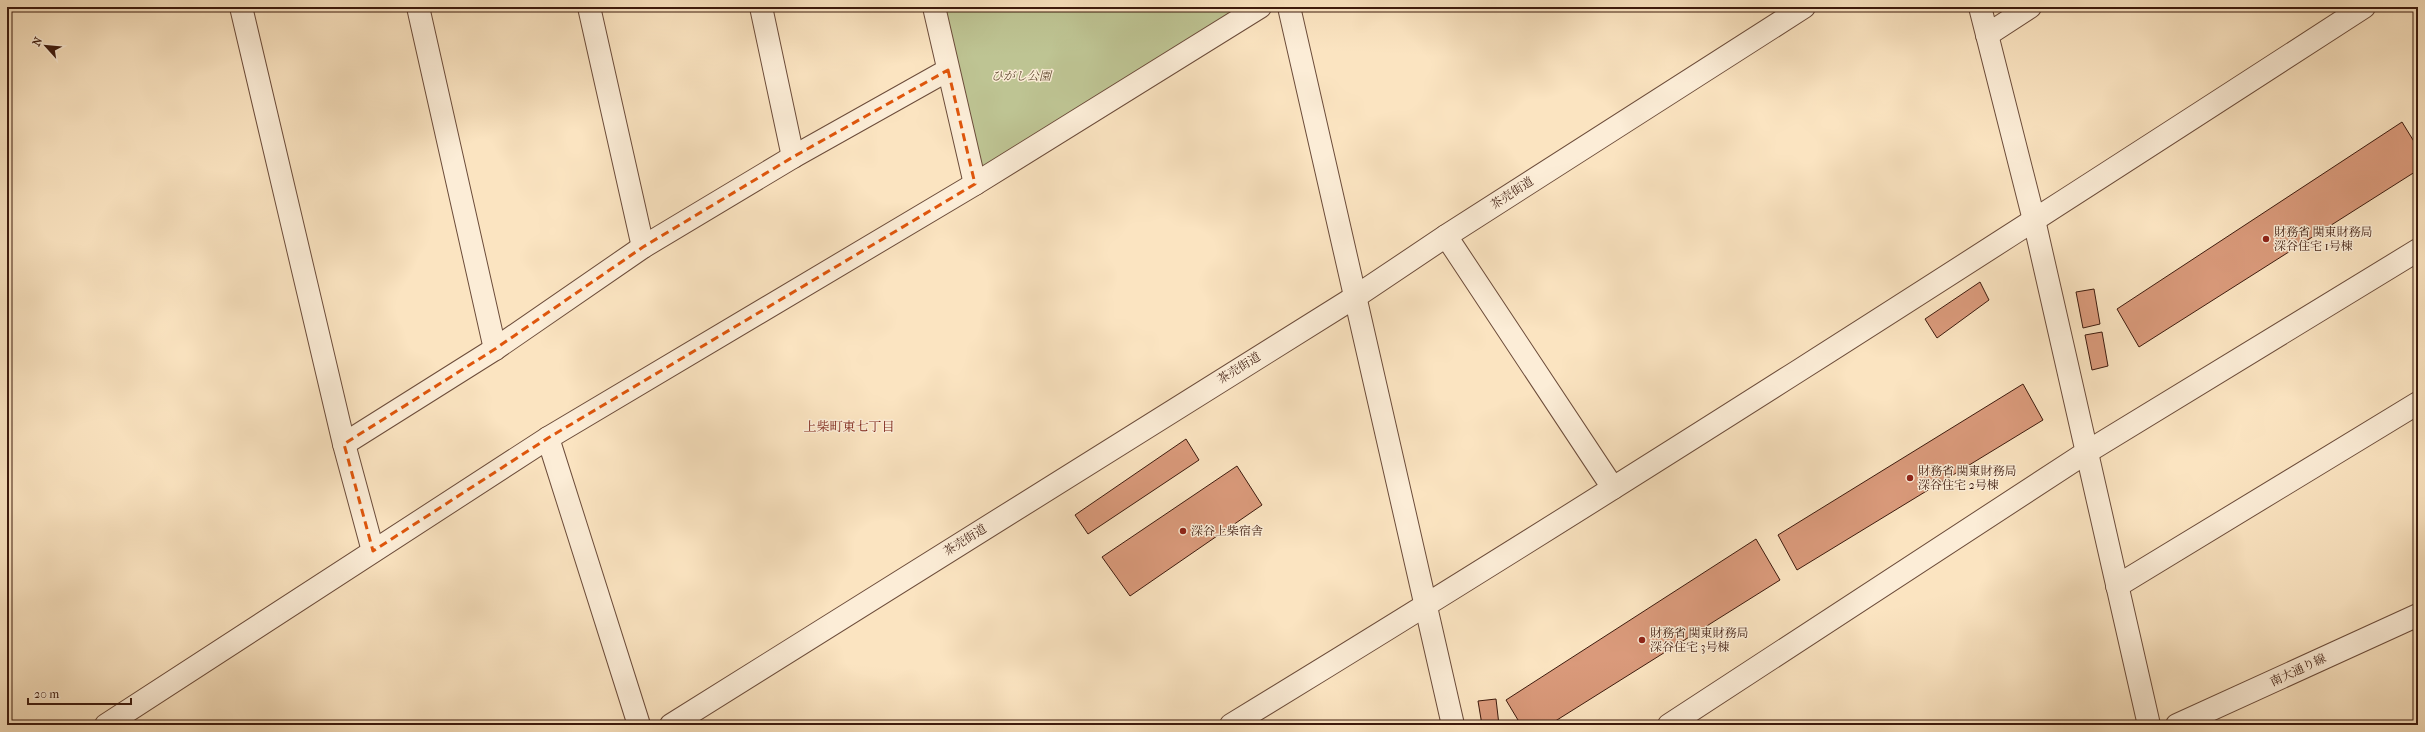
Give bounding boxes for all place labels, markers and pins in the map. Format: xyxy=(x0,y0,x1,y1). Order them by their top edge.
place label: 財務省 関東財務局 深谷住宅 1号棟 xyxy=(2274,225,2373,253)
marker: 財務省 関東財務局 深谷住宅 1号棟 xyxy=(2261,234,2271,244)
place label: 財務省 関東財務局 深谷住宅 2号棟 xyxy=(1918,464,2017,492)
marker: 財務省 関東財務局 深谷住宅 2号棟 xyxy=(1905,473,1915,483)
place label: 深谷上柴宿舎 xyxy=(1191,524,1263,538)
marker: 深谷上柴宿舎 xyxy=(1178,526,1188,536)
place label: 財務省 関東財務局 深谷住宅 3号棟 xyxy=(1650,626,1749,654)
marker: 財務省 関東財務局 深谷住宅 3号棟 xyxy=(1637,635,1647,645)

